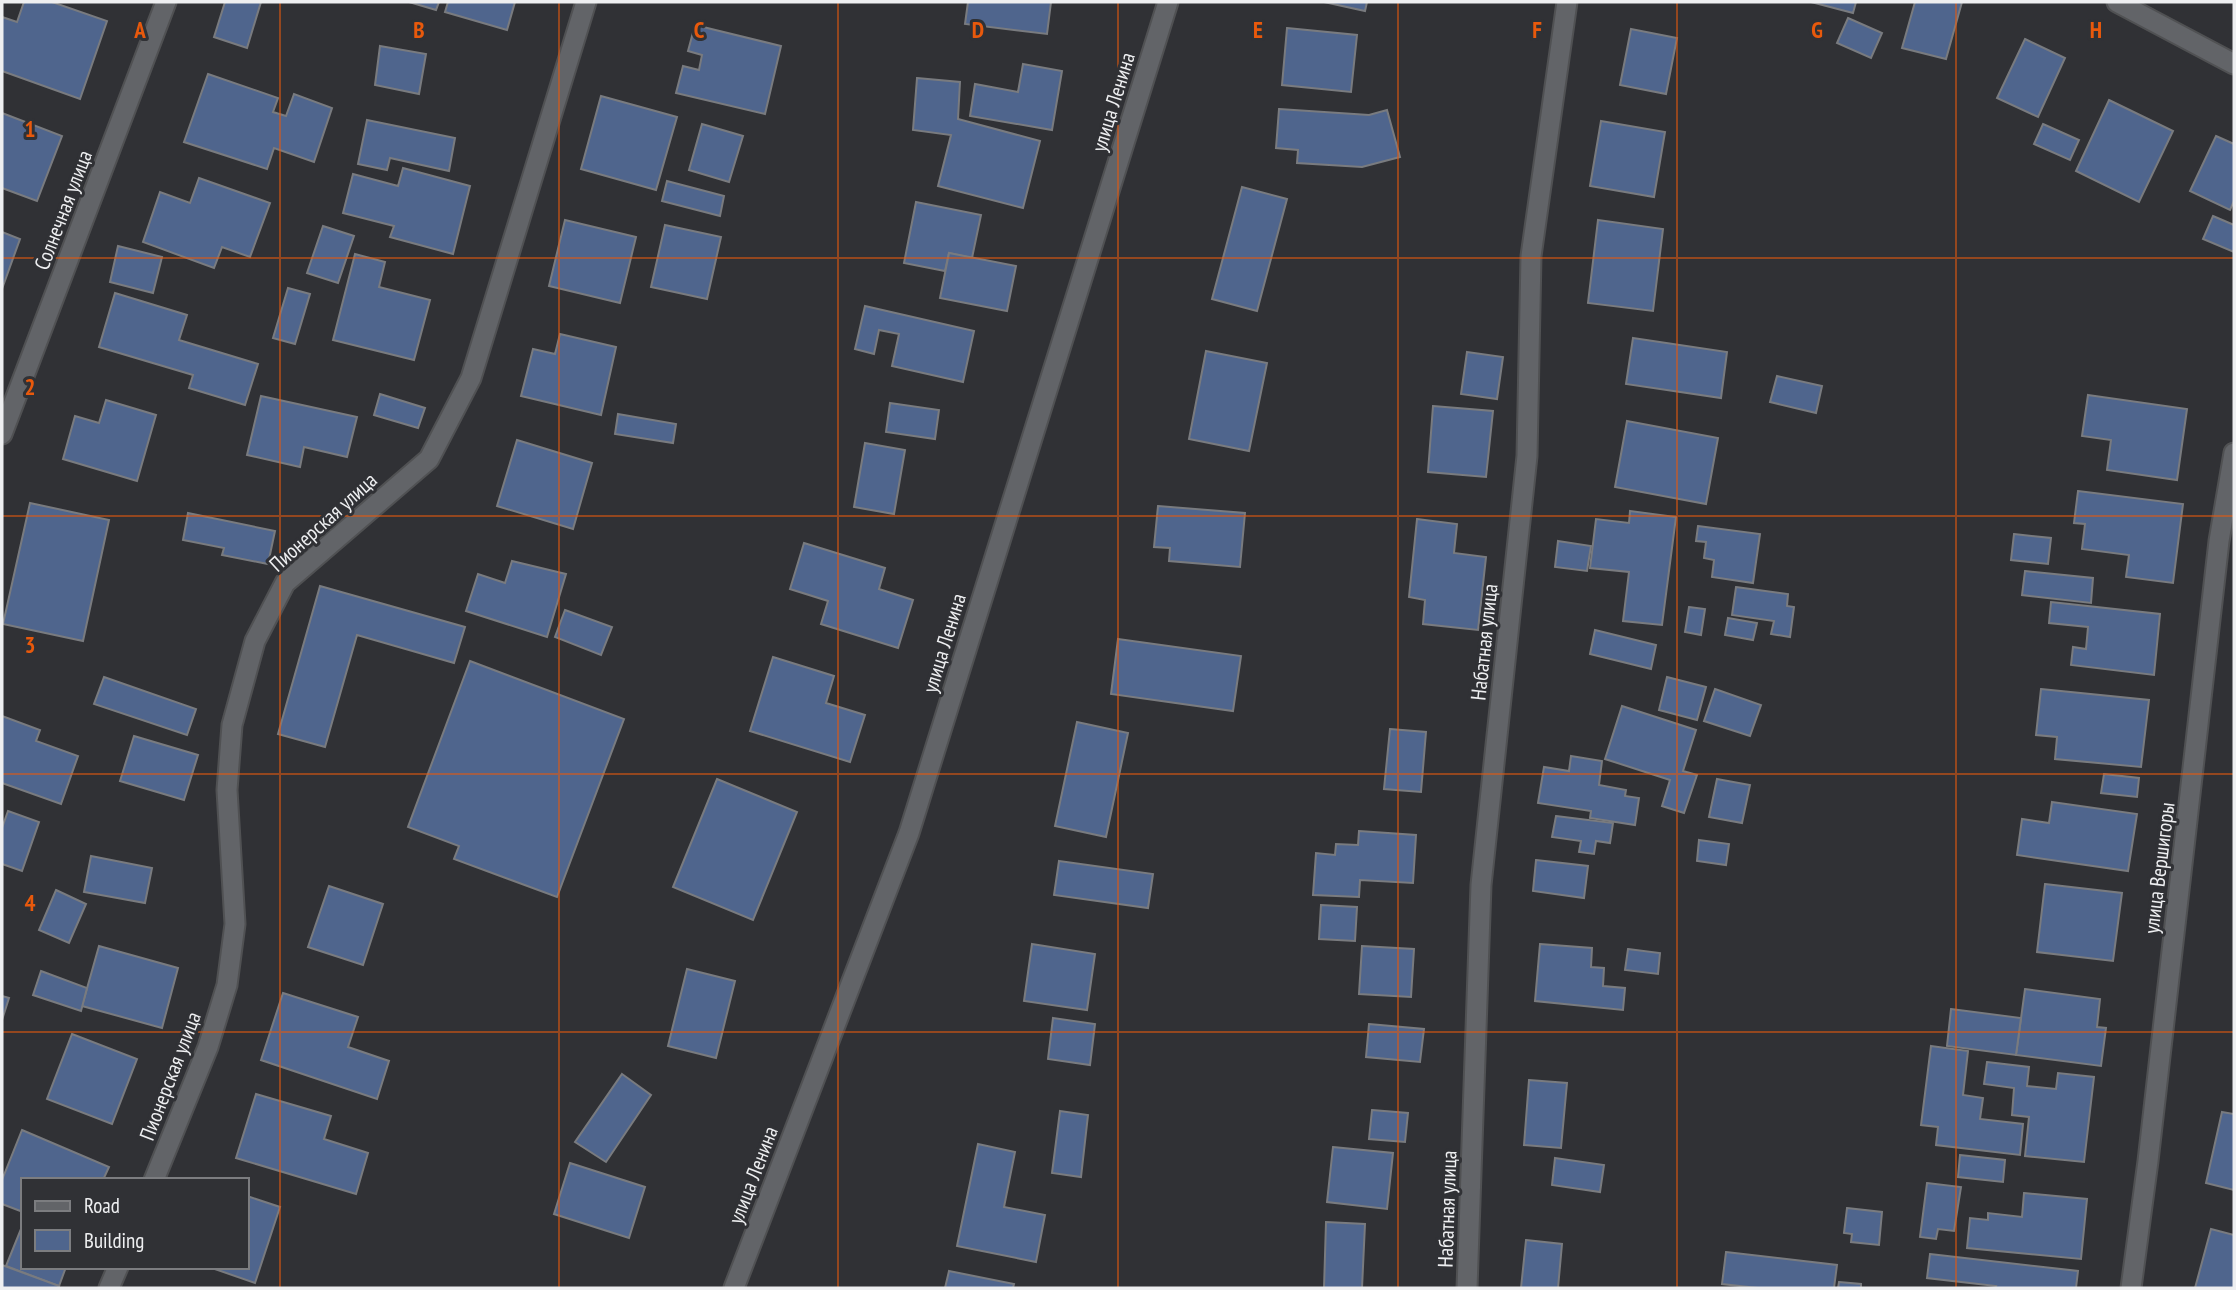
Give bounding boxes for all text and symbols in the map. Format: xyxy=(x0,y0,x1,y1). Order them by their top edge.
text: A xyxy=(133,15,146,44)
text: B xyxy=(413,15,425,44)
text: C xyxy=(694,15,705,44)
text: D xyxy=(972,15,984,44)
text: E xyxy=(1253,15,1263,44)
text: F xyxy=(1532,15,1542,44)
text: G xyxy=(1811,15,1823,44)
text: H xyxy=(2090,15,2102,44)
street label: улица Ленина xyxy=(1085,49,1141,155)
text: 1 xyxy=(25,114,36,143)
street label: Солнечная улица xyxy=(28,146,98,274)
text: 2 xyxy=(25,372,36,401)
street label: Пионерская улица xyxy=(264,467,382,577)
street label: Набатная улица xyxy=(1464,582,1504,702)
street label: улица Ленина xyxy=(916,590,972,696)
text: 3 xyxy=(25,630,36,659)
street label: улица Вершигоры xyxy=(2138,801,2180,935)
text: 4 xyxy=(25,888,36,917)
street label: Пионерская улица xyxy=(133,1008,207,1144)
street label: улица Ленина xyxy=(722,1122,784,1228)
street label: Набатная улица xyxy=(1431,1150,1463,1268)
legend xyxy=(21,1178,248,1269)
text: Road xyxy=(84,1192,120,1219)
text: Building xyxy=(84,1227,144,1254)

